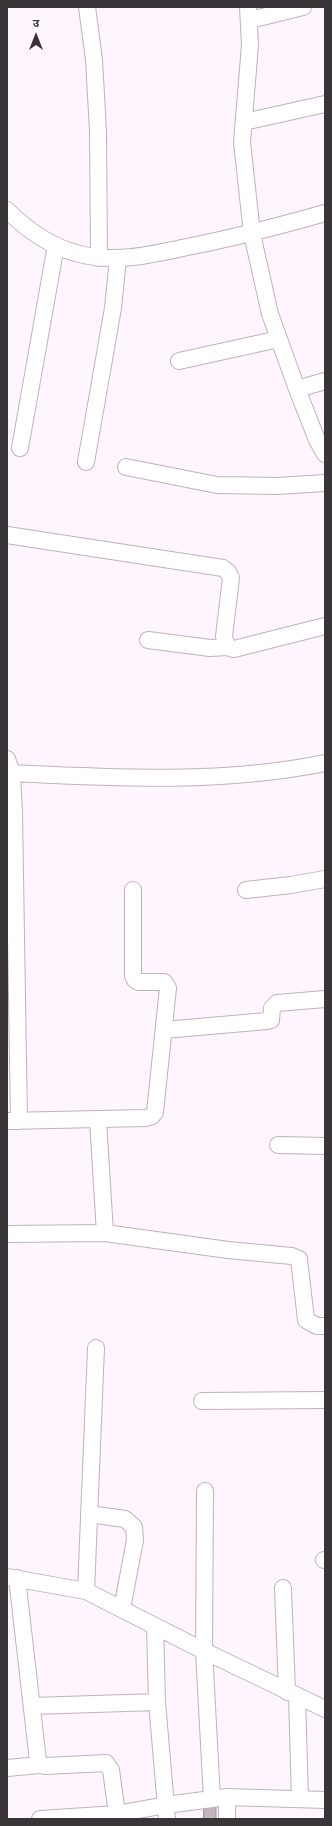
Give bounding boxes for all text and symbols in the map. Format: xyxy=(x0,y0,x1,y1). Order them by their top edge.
north arrow xyxy=(16,16,56,56)
text: उ xyxy=(33,18,39,29)

